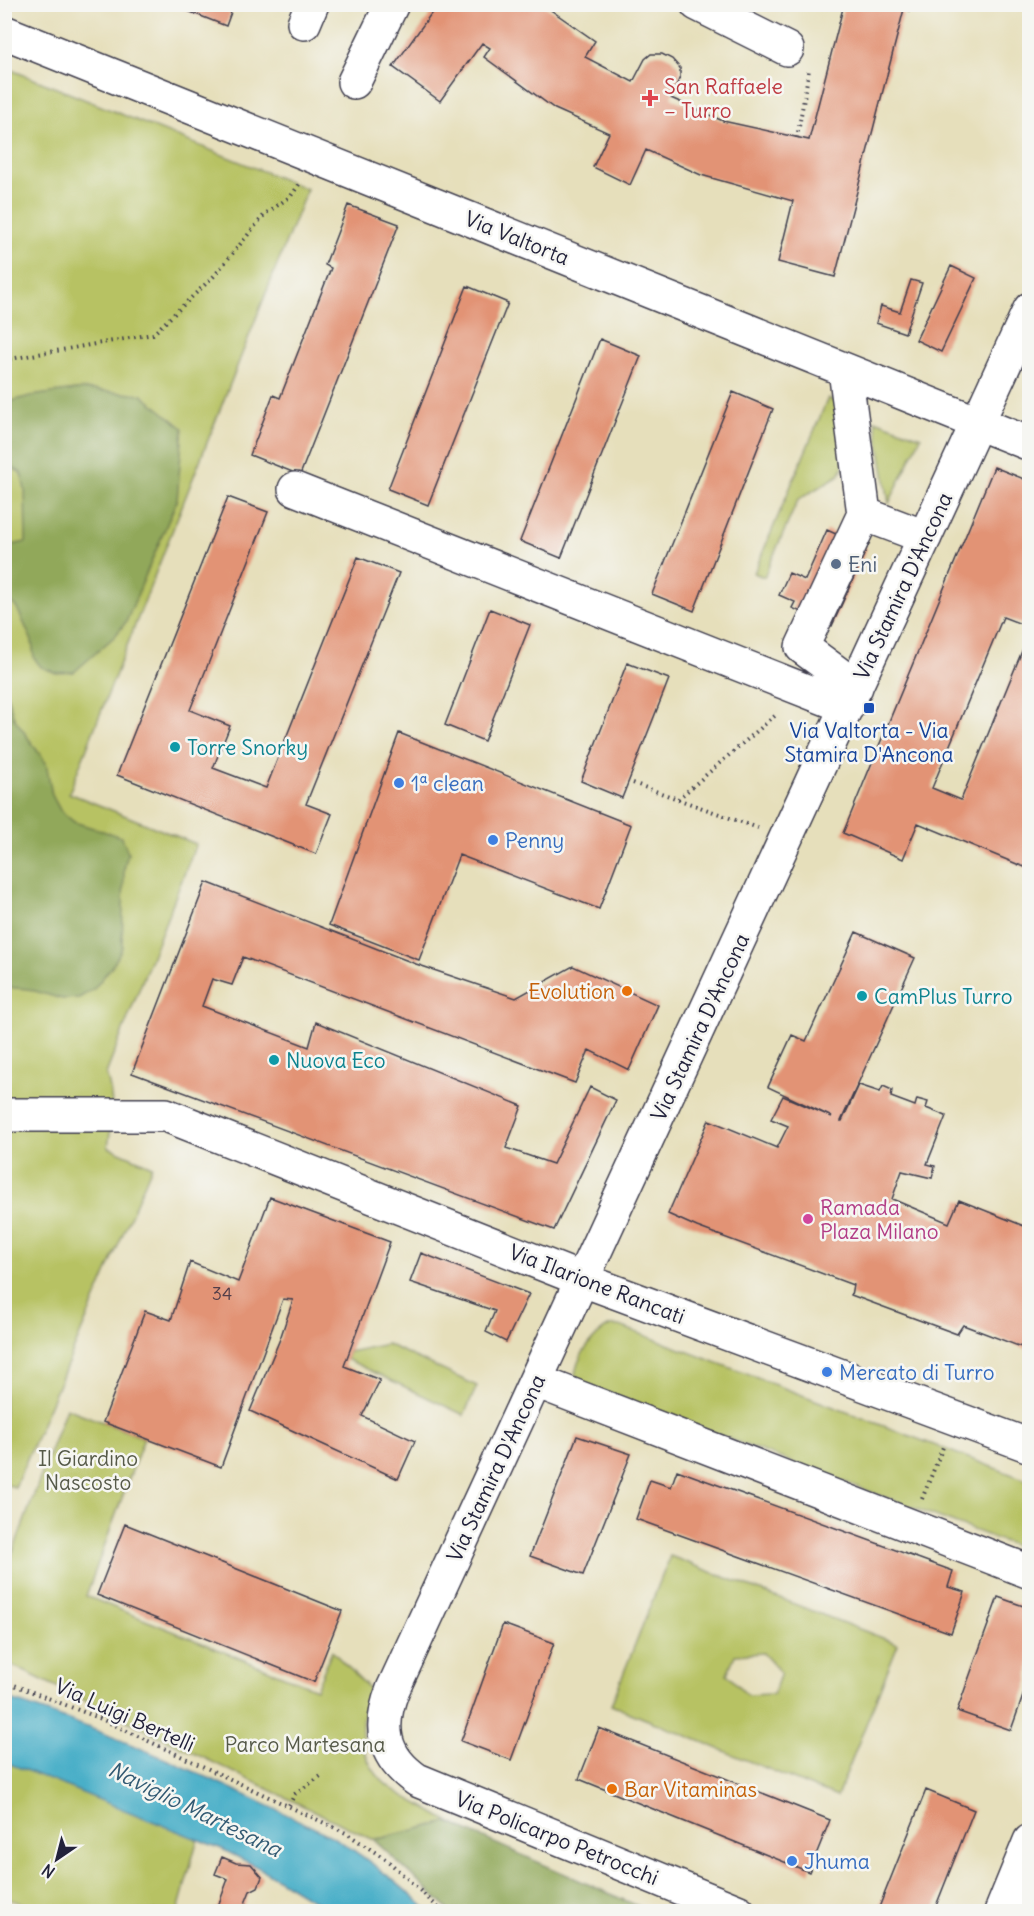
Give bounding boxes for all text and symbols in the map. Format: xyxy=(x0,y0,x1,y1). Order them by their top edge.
place label: San Raffaele – Turro xyxy=(664,73,783,124)
marker: San Raffaele – Turro xyxy=(641,89,659,107)
street label: Via Valtorta xyxy=(461,205,573,271)
street label: Via Stamira D'Ancona xyxy=(848,488,958,684)
place label: Eni xyxy=(848,551,877,578)
marker: Eni xyxy=(829,557,843,571)
marker: Via Valtorta - Via Stamira D'Ancona xyxy=(862,701,876,715)
place label: Via Valtorta - Via Stamira D'Ancona xyxy=(784,717,954,768)
place label: Torre Snorky xyxy=(187,734,308,761)
marker: Torre Snorky xyxy=(168,740,182,754)
place label: 1ª clean xyxy=(411,770,484,797)
marker: 1ª clean xyxy=(392,776,406,790)
place label: Penny xyxy=(505,827,564,854)
marker: Penny xyxy=(486,833,500,847)
street label: Via Stamira D'Ancona xyxy=(645,929,755,1125)
place label: Evolution xyxy=(528,978,615,1005)
place label: CamPlus Turro xyxy=(874,983,1013,1010)
marker: Evolution xyxy=(620,984,634,998)
marker: CamPlus Turro xyxy=(855,989,869,1003)
place label: Nuova Eco xyxy=(286,1047,386,1074)
marker: Nuova Eco xyxy=(267,1053,281,1067)
place label: Ramada Plaza Milano xyxy=(820,1194,939,1245)
marker: Ramada Plaza Milano xyxy=(801,1212,815,1226)
street label: Via Ilarione Rancati xyxy=(505,1238,689,1330)
house number: 34 xyxy=(212,1282,232,1305)
place label: Mercato di Turro xyxy=(839,1359,995,1386)
marker: Mercato di Turro xyxy=(820,1365,834,1379)
street label: Via Stamira D'Ancona xyxy=(441,1370,551,1566)
park label: Il Giardino Nascosto xyxy=(38,1445,138,1496)
street label: Via Luigi Bertelli xyxy=(51,1672,199,1758)
park label: Parco Martesana xyxy=(224,1731,386,1758)
water label: Naviglio Martesana xyxy=(104,1755,287,1864)
place label: Bar Vitaminas xyxy=(624,1776,757,1803)
marker: Bar Vitaminas xyxy=(605,1782,619,1796)
street label: Via Policarpo Petrocchi xyxy=(452,1785,662,1891)
north arrow xyxy=(27,1829,87,1889)
place label: Jhuma xyxy=(804,1848,870,1875)
marker: Jhuma xyxy=(785,1854,799,1868)
text: N xyxy=(38,1860,59,1883)

